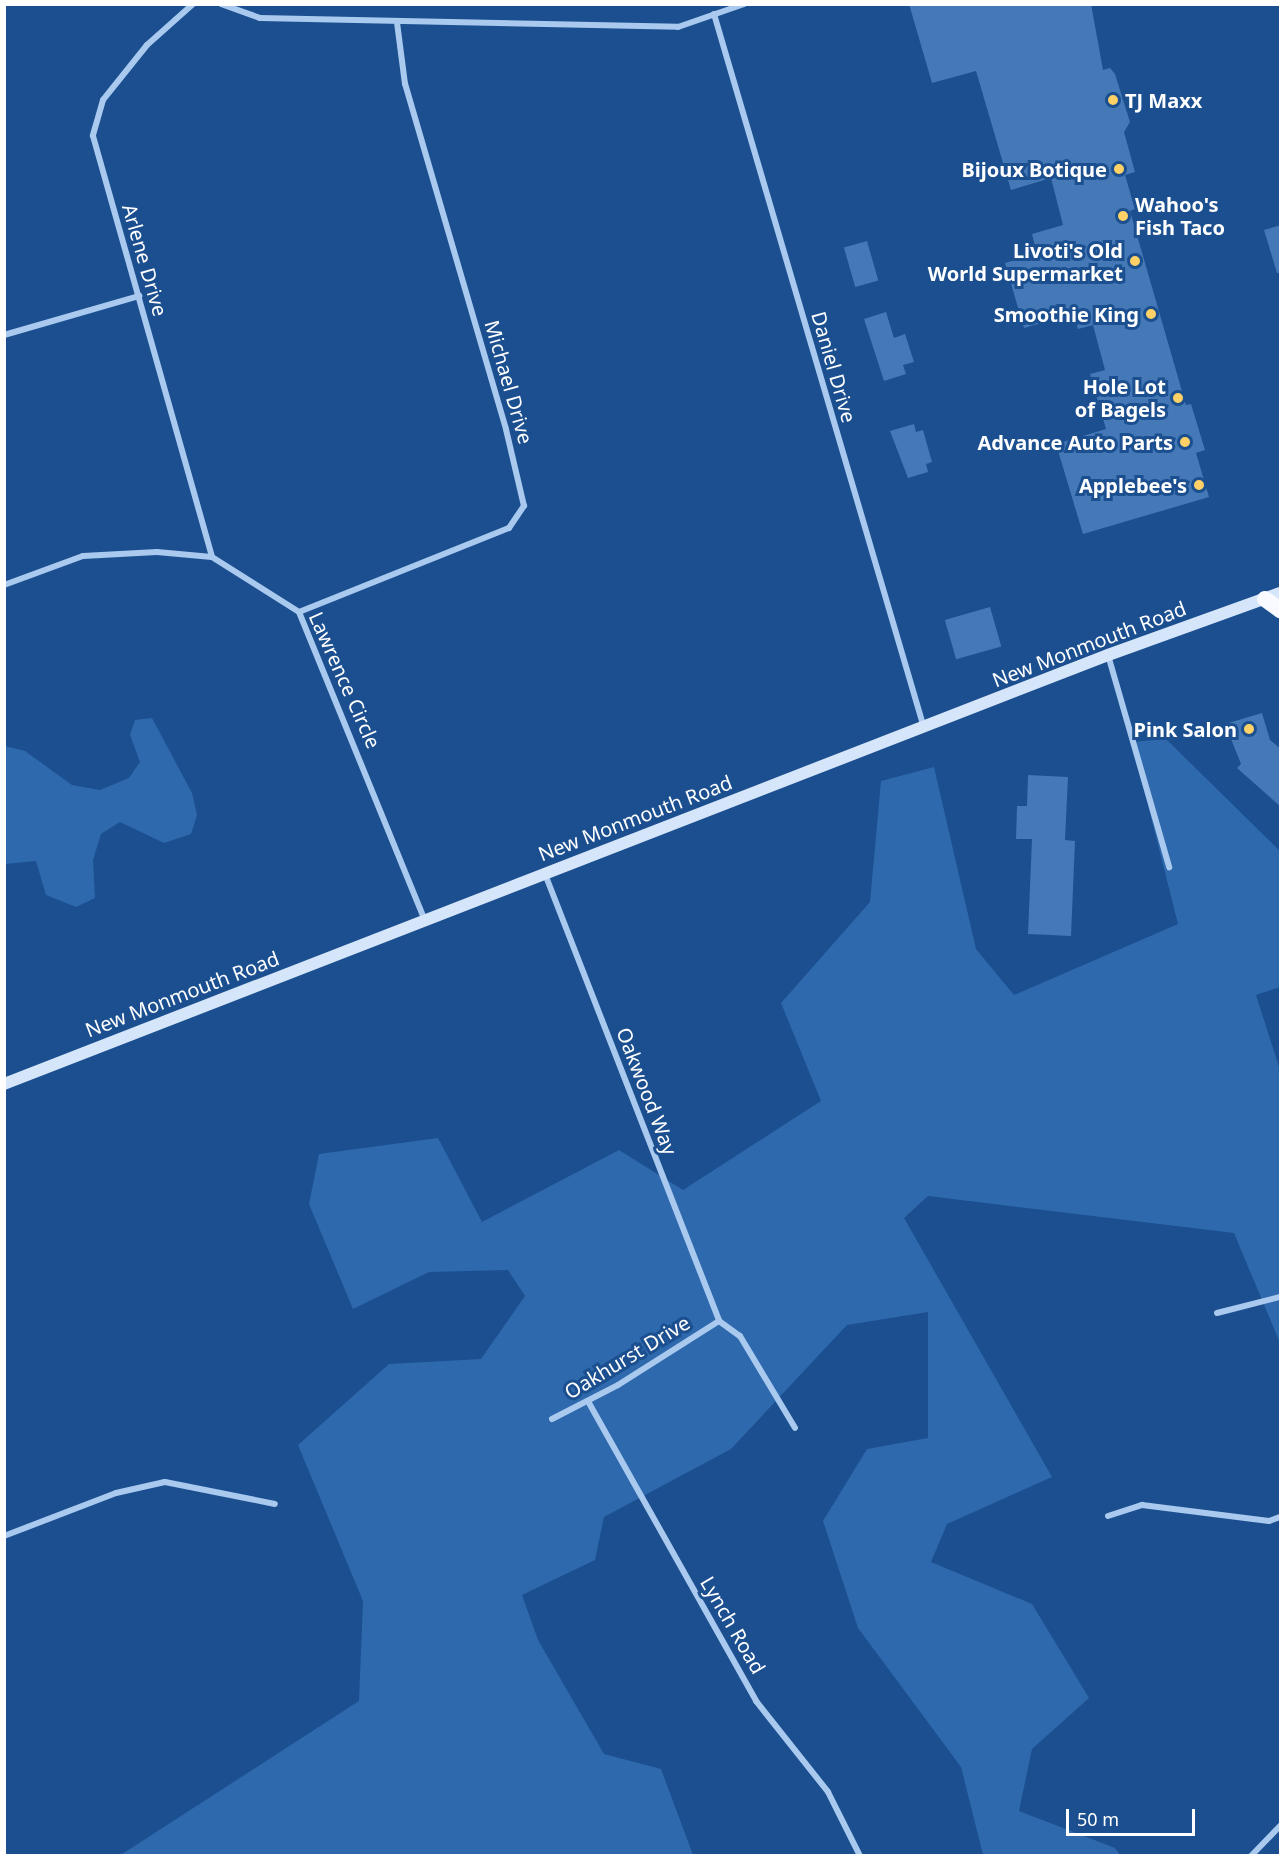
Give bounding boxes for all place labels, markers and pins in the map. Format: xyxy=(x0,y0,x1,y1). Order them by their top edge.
place label: TJ Maxx xyxy=(1125,88,1202,112)
marker: TJ Maxx xyxy=(1106,93,1120,107)
place label: Bijoux Botique xyxy=(961,157,1107,181)
marker: Bijoux Botique xyxy=(1112,162,1126,176)
place label: Wahoo's Fish Taco xyxy=(1135,192,1225,239)
marker: Wahoo's Fish Taco xyxy=(1116,209,1130,223)
place label: Livoti's Old World Supermarket xyxy=(928,238,1123,285)
marker: Livoti's Old World Supermarket xyxy=(1128,254,1142,268)
place label: Smoothie King xyxy=(994,302,1139,326)
marker: Smoothie King xyxy=(1144,307,1158,321)
place label: Hole Lot of Bagels xyxy=(1075,374,1166,421)
marker: Hole Lot of Bagels xyxy=(1171,391,1185,405)
place label: Advance Auto Parts xyxy=(977,430,1173,454)
marker: Advance Auto Parts xyxy=(1178,435,1192,449)
place label: Applebee's xyxy=(1079,473,1187,497)
marker: Applebee's xyxy=(1192,478,1206,492)
place label: Pink Salon xyxy=(1134,717,1237,741)
marker: Pink Salon xyxy=(1242,722,1256,736)

